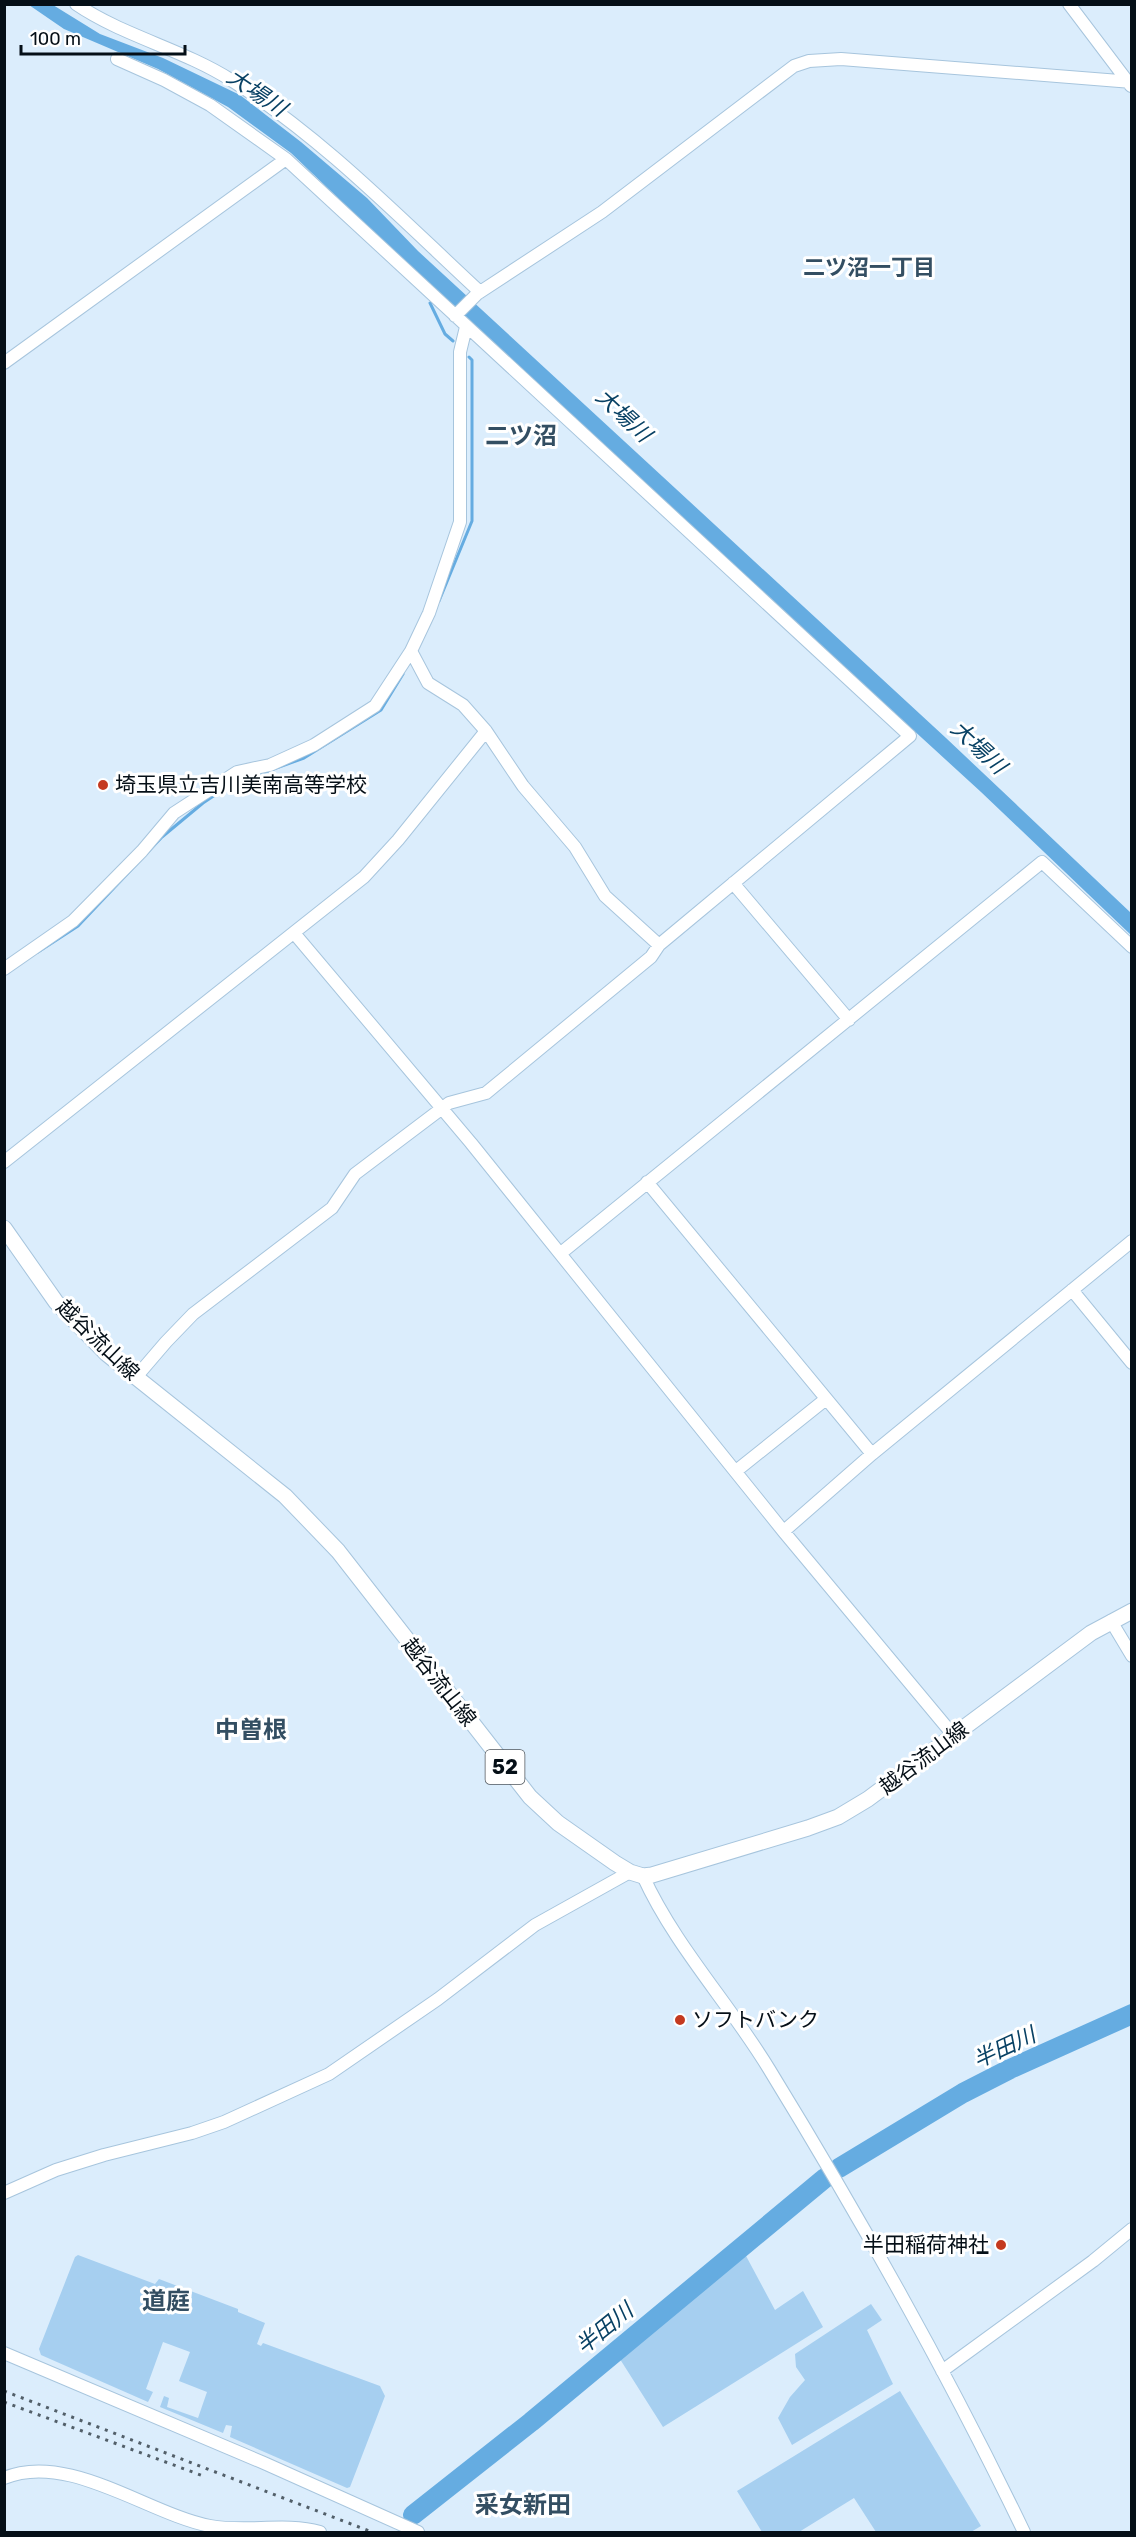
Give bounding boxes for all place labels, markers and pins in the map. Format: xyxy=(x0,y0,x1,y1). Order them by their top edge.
place label: 埼玉県立吉川美南高等学校 xyxy=(115,772,367,797)
marker: 埼玉県立吉川美南高等学校 xyxy=(96,778,110,792)
place label: ソフトバンク xyxy=(692,2007,819,2032)
marker: ソフトバンク xyxy=(673,2013,687,2027)
place label: 半田稲荷神社 xyxy=(863,2232,989,2257)
marker: 半田稲荷神社 xyxy=(994,2238,1008,2252)

